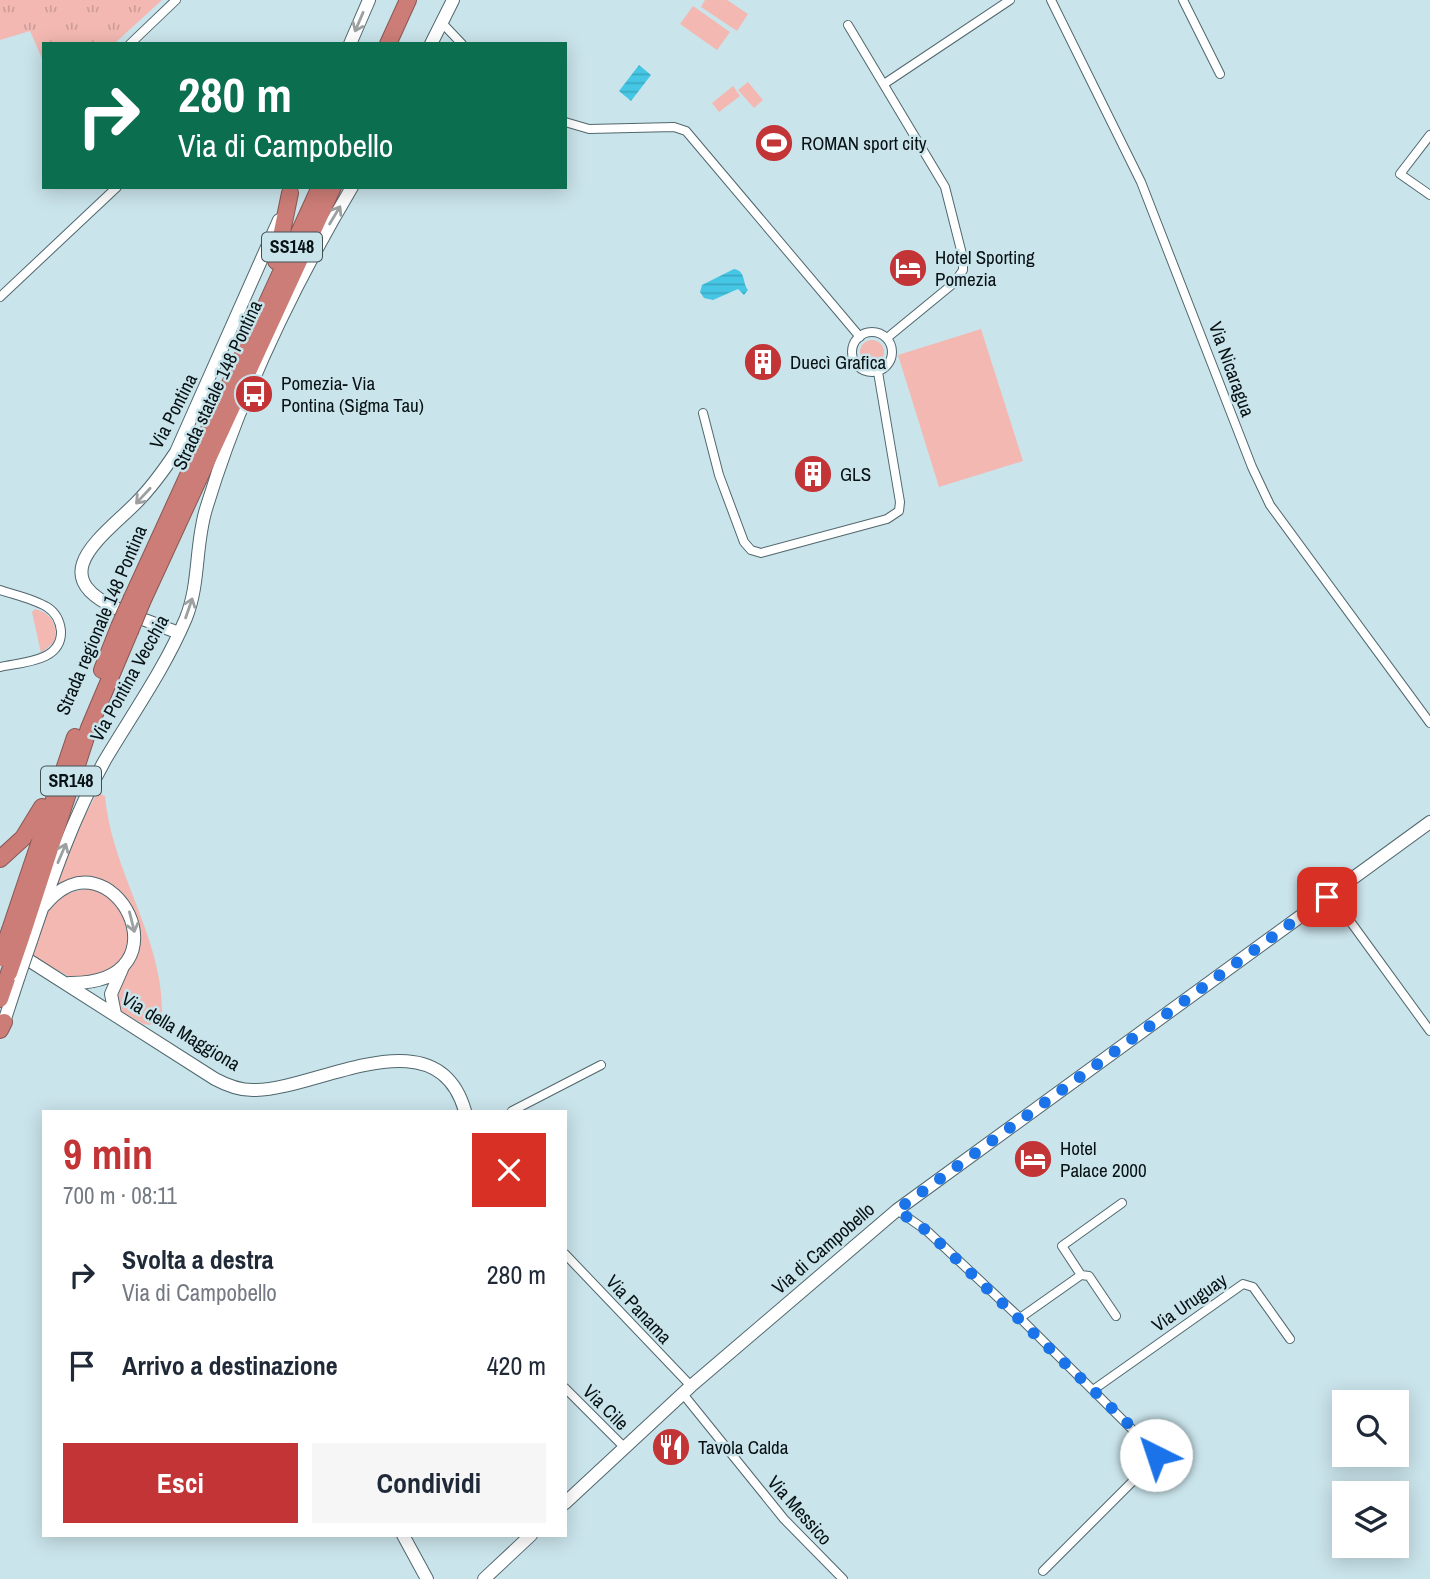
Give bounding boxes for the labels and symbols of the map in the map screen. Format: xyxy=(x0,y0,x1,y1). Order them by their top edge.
one-way arrow xyxy=(352,11,365,32)
sports icon: ROMAN sport city xyxy=(753,122,795,164)
place label: ROMAN sport city xyxy=(801,130,927,156)
one-way arrow xyxy=(329,205,343,225)
road number: SS148 xyxy=(262,232,322,262)
place label: Hotel Sporting Pomezia xyxy=(935,244,1035,292)
hotel icon: Hotel Sporting Pomezia xyxy=(887,247,929,289)
street label: Strada statale 148 Pontina xyxy=(166,296,268,474)
street label: Via Nicaragua xyxy=(1203,318,1261,420)
building icon: Duecì Grafica xyxy=(742,341,784,383)
place label: Duecì Grafica xyxy=(790,349,886,375)
street label: Via Pontina xyxy=(143,369,203,453)
place label: Pomezia- Via Pontina (Sigma Tau) xyxy=(281,370,424,418)
bus stop icon: Pomezia- Via Pontina (Sigma Tau) xyxy=(233,373,275,415)
building icon: GLS xyxy=(792,453,834,495)
place label: GLS xyxy=(840,461,871,487)
one-way arrow xyxy=(134,487,151,504)
street label: Strada regionale 148 Pontina xyxy=(49,521,153,719)
one-way arrow xyxy=(183,597,196,619)
street label: Via Pontina Vecchia xyxy=(83,610,175,746)
road number: SR148 xyxy=(41,766,101,796)
one-way arrow xyxy=(56,843,69,864)
pin xyxy=(1297,867,1357,927)
one-way arrow xyxy=(126,910,139,933)
street label: Via della Maggiona xyxy=(117,985,245,1077)
place label: Hotel Palace 2000 xyxy=(1060,1135,1147,1183)
hotel icon: Hotel Palace 2000 xyxy=(1012,1138,1054,1180)
street label: Via di Campobello xyxy=(766,1196,880,1300)
street label: Via Uruguay xyxy=(1146,1266,1232,1337)
street label: Via Panama xyxy=(600,1269,678,1349)
street label: Via Cile xyxy=(577,1378,635,1436)
position arrow xyxy=(1119,1418,1193,1492)
restaurant icon: Tavola Calda xyxy=(650,1426,692,1468)
place label: Tavola Calda xyxy=(698,1434,789,1460)
street label: Via Messico xyxy=(762,1470,838,1550)

